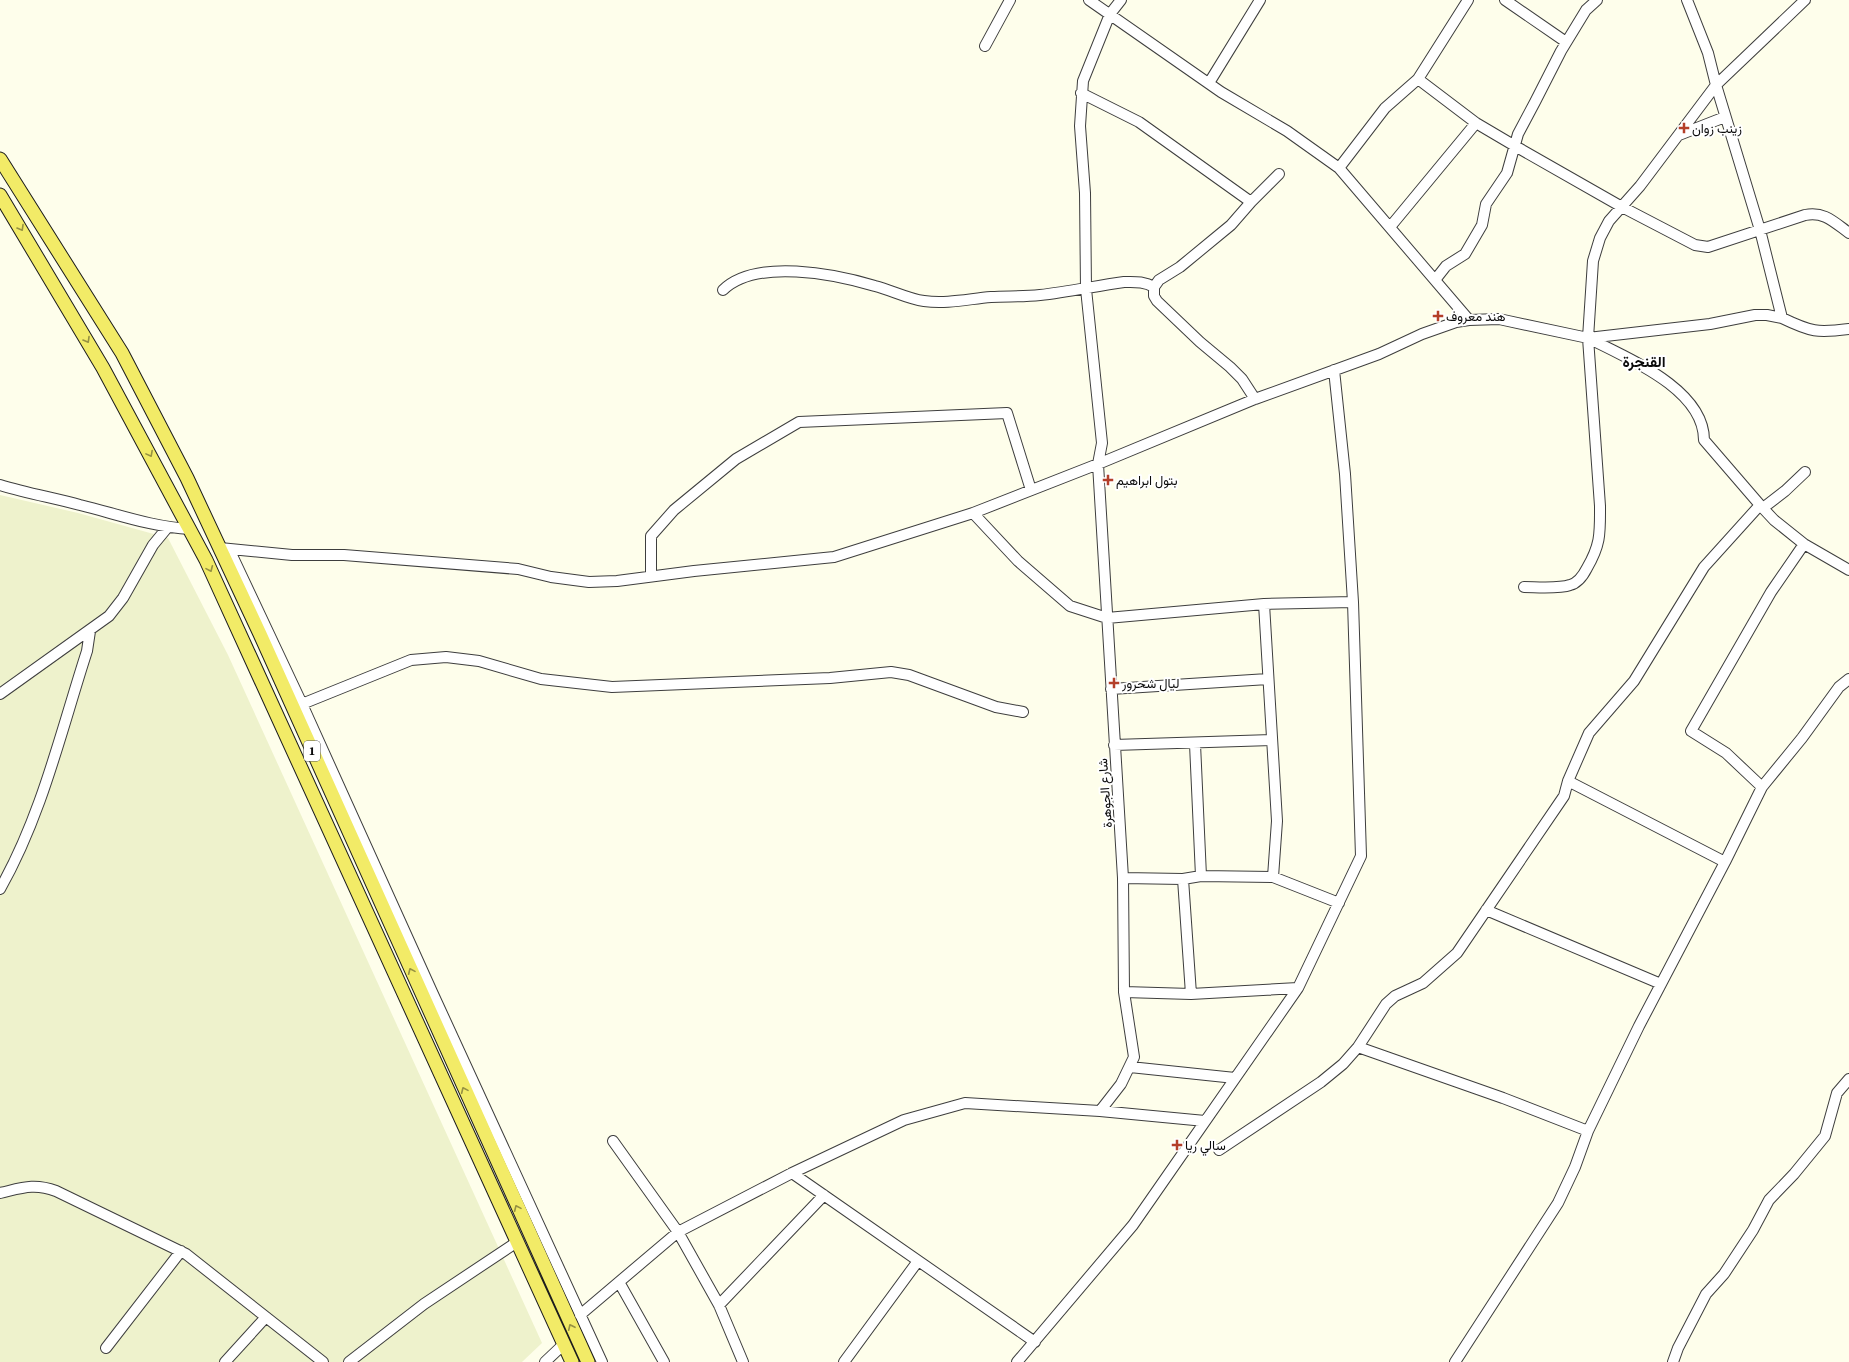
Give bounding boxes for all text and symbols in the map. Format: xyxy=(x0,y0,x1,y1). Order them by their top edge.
place label: زينب زوان xyxy=(1692,120,1742,137)
marker: زينب زوان xyxy=(1679,123,1689,133)
one-way arrow xyxy=(16,224,23,231)
place label: هند معروف xyxy=(1446,308,1506,325)
marker: هند معروف xyxy=(1433,311,1443,321)
one-way arrow xyxy=(82,336,89,343)
district label: القنجرة xyxy=(1622,351,1666,372)
one-way arrow xyxy=(145,449,152,457)
place label: بتول ابراهيم xyxy=(1116,472,1178,489)
marker: بتول ابراهيم xyxy=(1103,475,1113,485)
one-way arrow xyxy=(205,564,213,572)
place label: ليال شحرور xyxy=(1121,675,1179,692)
marker: ليال شحرور xyxy=(1109,678,1119,688)
road number: 1 xyxy=(304,741,320,761)
street label: شارع الجوهرة xyxy=(1094,758,1117,828)
one-way arrow xyxy=(408,968,416,975)
one-way arrow xyxy=(461,1086,469,1094)
place label: سالي ريا xyxy=(1185,1137,1226,1156)
marker: سالي ريا xyxy=(1172,1140,1182,1150)
one-way arrow xyxy=(514,1205,522,1213)
one-way arrow xyxy=(568,1324,576,1331)

